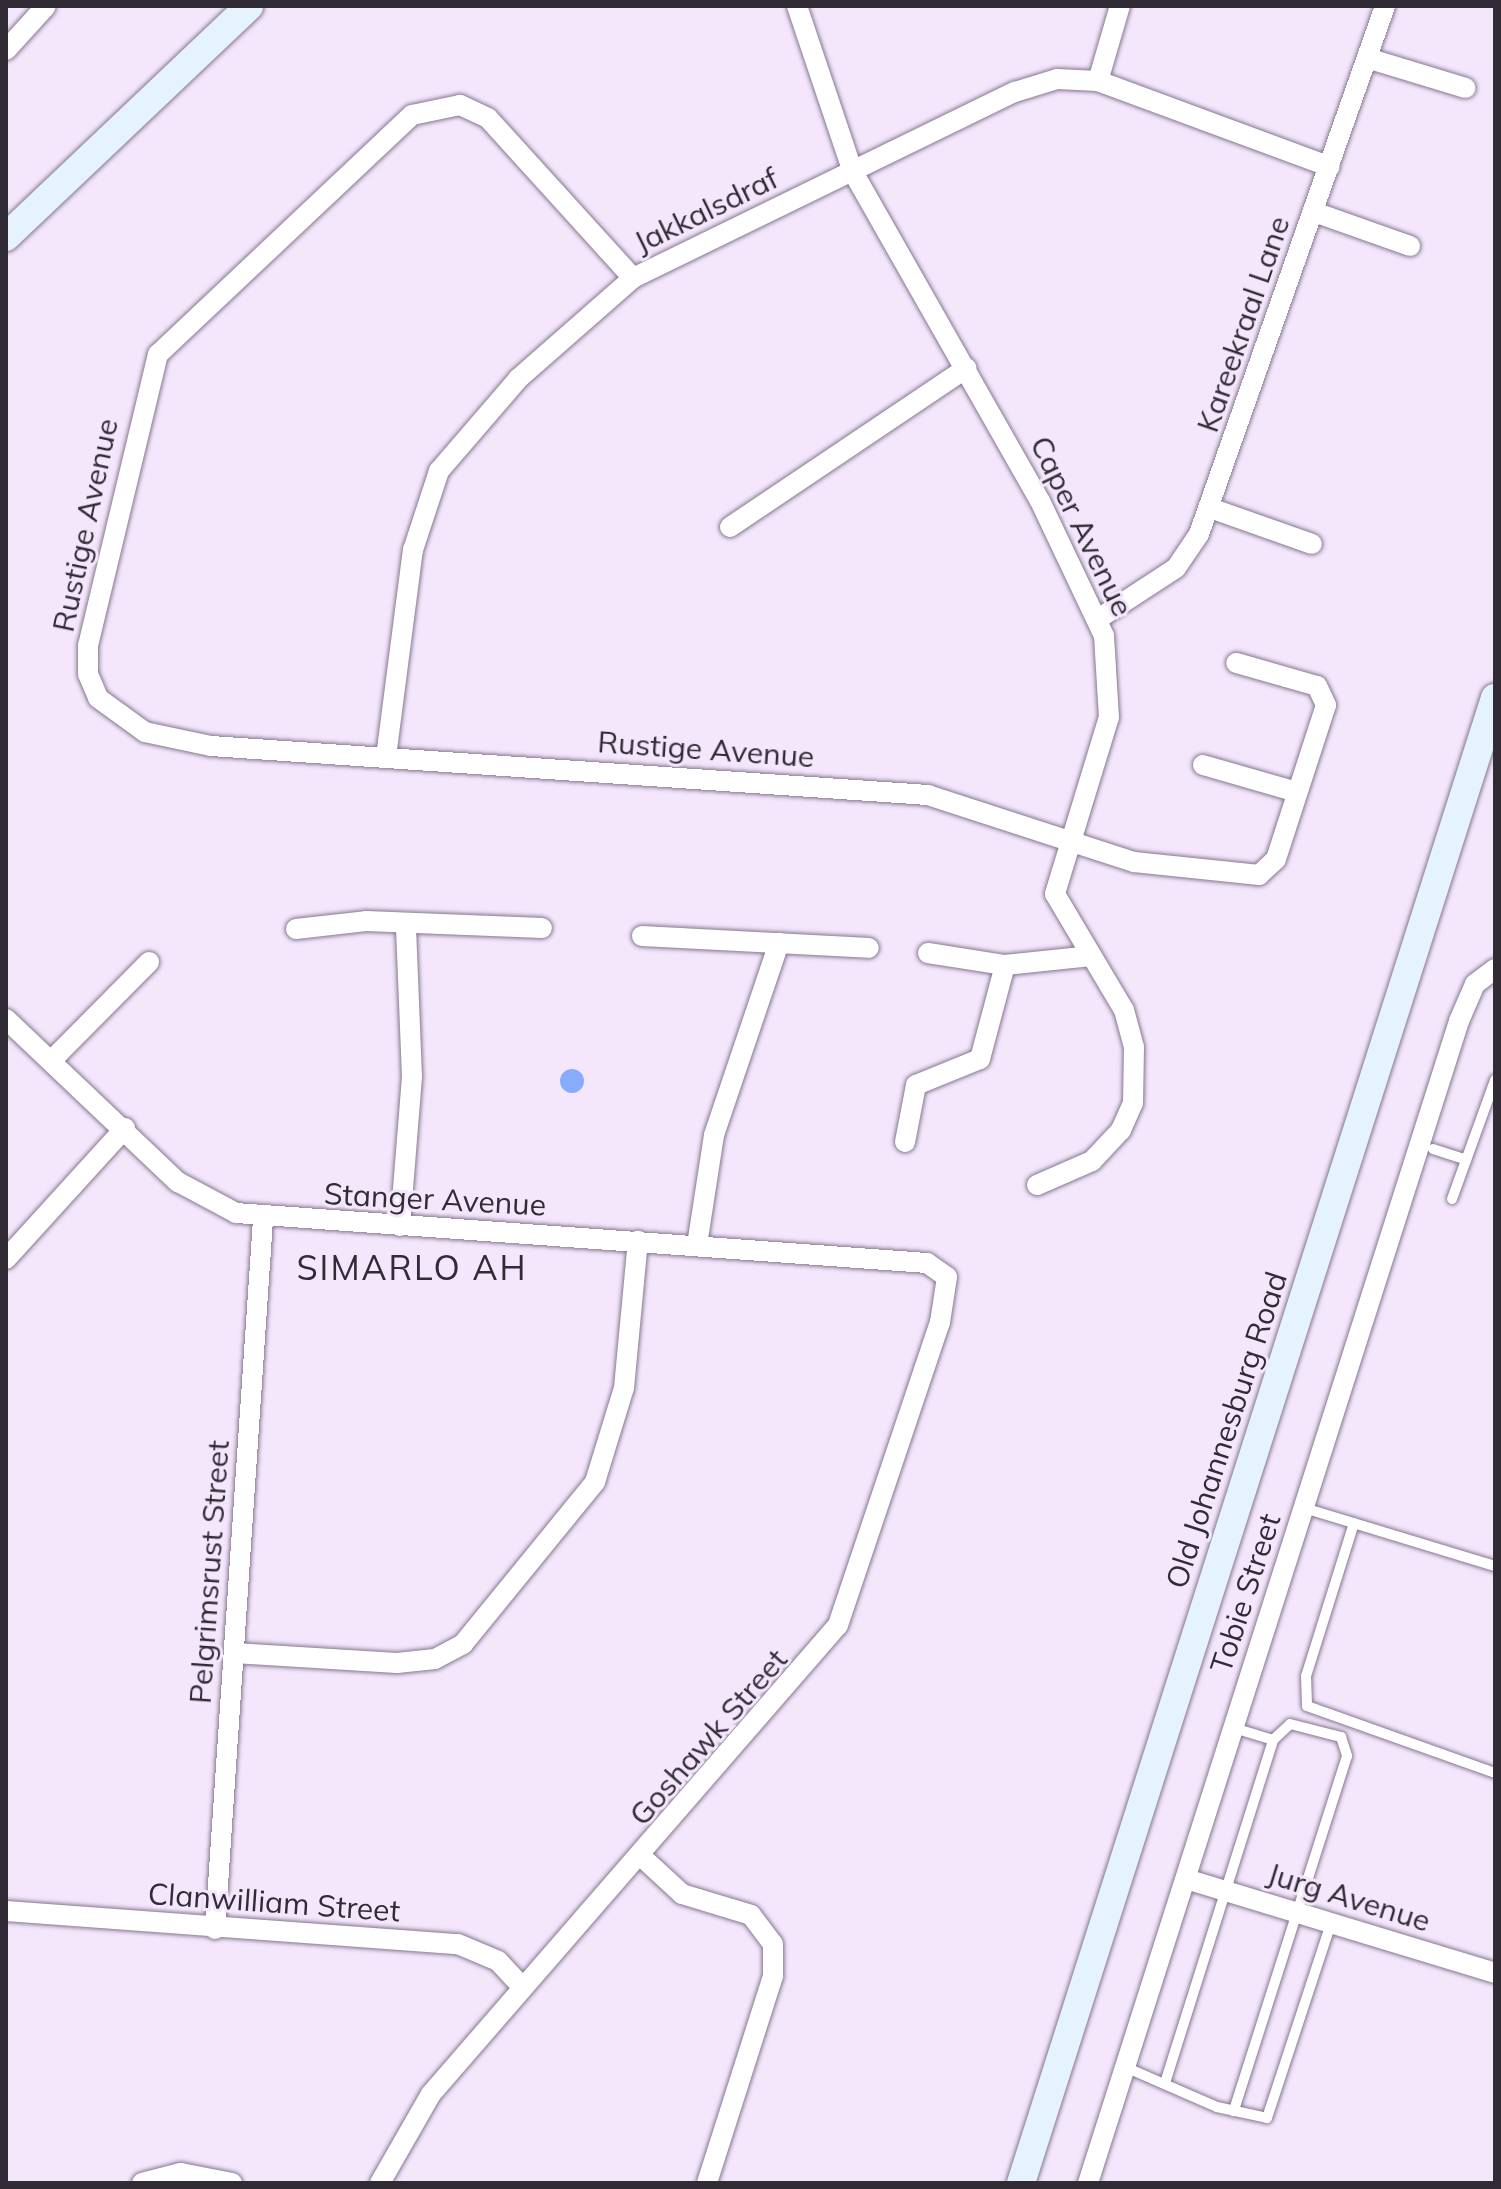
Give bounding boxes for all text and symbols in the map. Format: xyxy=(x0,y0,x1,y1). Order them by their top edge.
street label: Jakkalsdraf xyxy=(628,160,784,260)
street label: Kareekraal Lane xyxy=(1189,211,1297,437)
street label: Rustige Avenue xyxy=(45,415,125,635)
street label: Caper Avenue xyxy=(1023,430,1141,622)
street label: Rustige Avenue xyxy=(596,723,816,775)
street label: Stanger Avenue xyxy=(323,1175,547,1223)
district label: SIMARLO AH xyxy=(296,1248,528,1288)
street label: Old Johannesburg Road xyxy=(1158,1267,1294,1593)
street label: Pelgrimsrust Street xyxy=(182,1439,236,1705)
street label: Tobie Street xyxy=(1202,1509,1288,1677)
street label: Goshawk Street xyxy=(622,1642,794,1832)
street label: Jurg Avenue xyxy=(1263,1855,1435,1939)
street label: Clanwilliam Street xyxy=(147,1875,401,1929)

